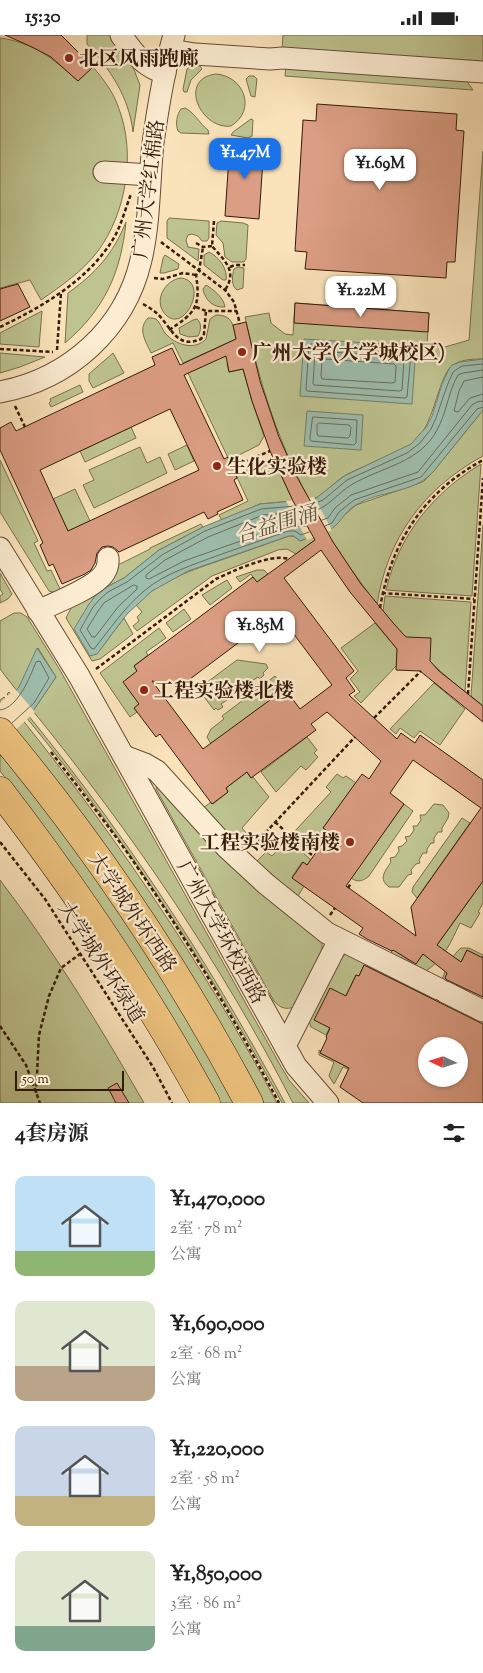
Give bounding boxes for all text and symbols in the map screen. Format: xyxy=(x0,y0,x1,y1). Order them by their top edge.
text: 15:30 xyxy=(25,4,60,31)
place label: 北区风雨跑廊 xyxy=(79,46,199,75)
marker: 北区风雨跑廊 xyxy=(63,52,75,64)
street label: 广州大学红棉路 xyxy=(128,118,173,261)
pin: ¥1.47M xyxy=(204,137,286,180)
text: ¥1.47M xyxy=(220,142,270,165)
pin: ¥1.69M xyxy=(339,149,421,191)
text: ¥1.69M xyxy=(355,153,405,176)
pin: ¥1.22M xyxy=(320,275,402,318)
text: ¥1.22M xyxy=(336,280,386,303)
place label: 广州大学(大学城校区) xyxy=(252,340,445,369)
marker: 广州大学(大学城校区) xyxy=(236,346,248,358)
place label: 生化实验楼 xyxy=(227,454,327,483)
marker: 生化实验楼 xyxy=(211,460,223,472)
water label: 合益围涌 xyxy=(232,499,323,553)
pin: ¥1.85M xyxy=(219,611,301,653)
text: ¥1.85M xyxy=(236,615,284,638)
place label: 工程实验楼北楼 xyxy=(154,678,294,707)
marker: 工程实验楼北楼 xyxy=(138,684,150,696)
place label: 工程实验楼南楼 xyxy=(200,830,340,859)
marker: 工程实验楼南楼 xyxy=(344,836,356,848)
street label: 大学城外环西路 xyxy=(80,847,182,980)
street label: 广州大学环校西路 xyxy=(168,856,271,1010)
street label: 大学城外环绿道 xyxy=(50,897,150,1030)
north arrow xyxy=(418,1037,468,1087)
map controls xyxy=(418,1037,468,1087)
scale bar xyxy=(15,1068,124,1091)
text: 50 m xyxy=(22,1070,49,1090)
icon: filters xyxy=(440,1119,468,1147)
text: 4套房源 xyxy=(15,1120,89,1150)
text: ¥1,470,000 xyxy=(170,1185,265,1215)
icon: home xyxy=(55,1196,115,1256)
text: 2室 · 78 m² xyxy=(170,1218,242,1241)
text: 公寓 xyxy=(170,1244,202,1267)
text: ¥1,690,000 xyxy=(170,1310,265,1340)
icon: home xyxy=(55,1321,115,1381)
text: 2室 · 68 m² xyxy=(170,1343,242,1366)
text: 公寓 xyxy=(170,1369,202,1392)
text: ¥1,220,000 xyxy=(170,1435,264,1465)
icon: home xyxy=(55,1446,115,1506)
text: 2室 · 58 m² xyxy=(170,1468,240,1491)
text: 公寓 xyxy=(170,1494,202,1517)
text: ¥1,850,000 xyxy=(170,1560,262,1590)
icon: home xyxy=(55,1571,115,1631)
text: 3室 · 86 m² xyxy=(170,1593,241,1616)
text: 公寓 xyxy=(170,1619,202,1642)

